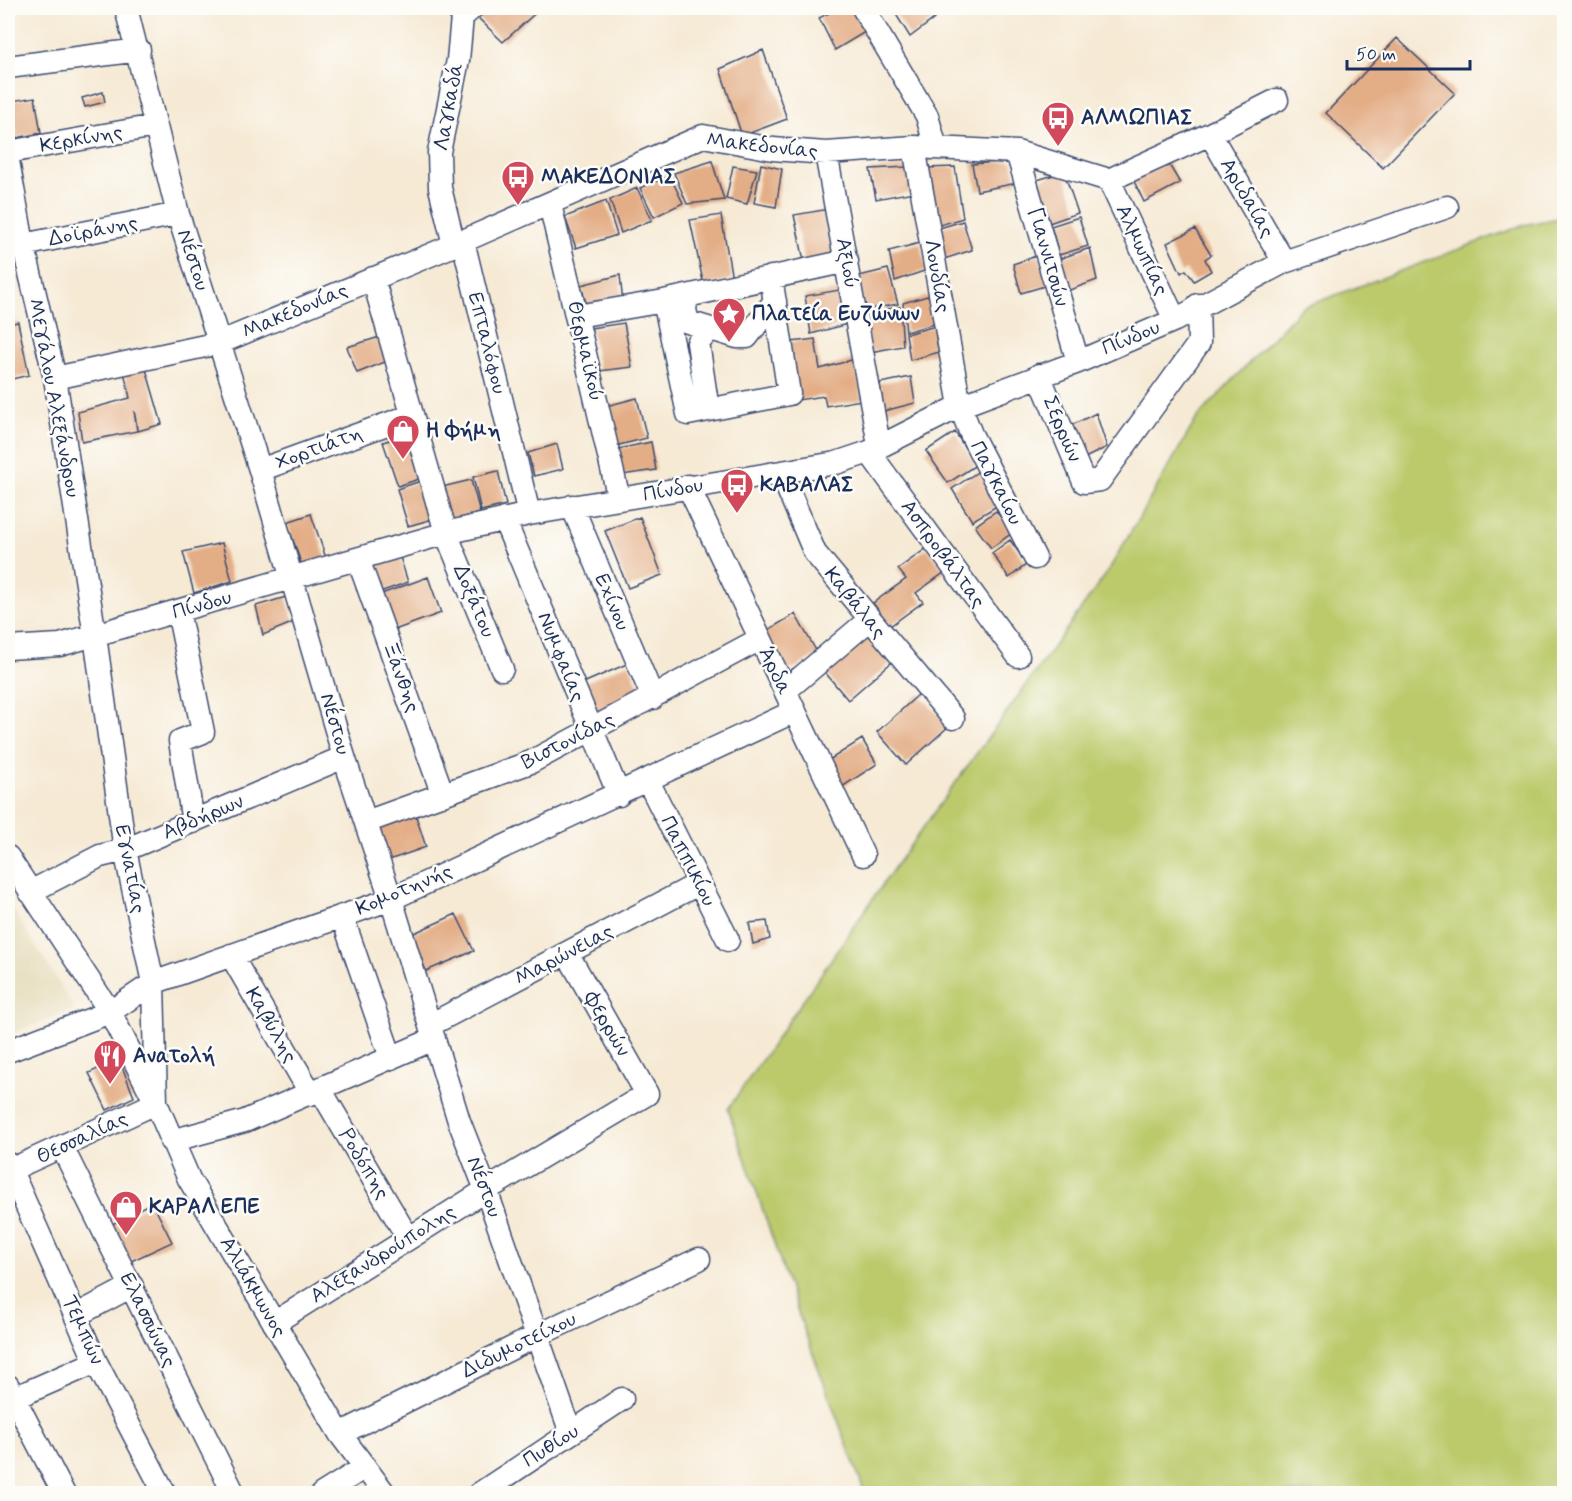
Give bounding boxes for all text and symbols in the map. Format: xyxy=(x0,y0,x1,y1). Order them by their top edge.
scale bar xyxy=(1347,33,1470,71)
text: 50 m xyxy=(1356,43,1396,67)
street label: Λαγκαδά xyxy=(428,61,470,153)
bus stop icon: ΑΛΜΩΠΙΑΣ xyxy=(1040,100,1076,147)
place label: ΑΛΜΩΠΙΑΣ xyxy=(1081,104,1193,132)
street label: Κερκίνης xyxy=(37,118,125,160)
street label: Μακεδονίας xyxy=(705,126,819,166)
street label: Αριδαίας xyxy=(1213,153,1281,243)
bus stop icon: ΜΑΚΕΔΟΝΙΑΣ xyxy=(500,159,536,206)
place label: ΜΑΚΕΔΟΝΙΑΣ xyxy=(541,163,676,191)
street label: Αλμωπίας xyxy=(1109,200,1175,300)
street label: Γιαννιτσών xyxy=(1020,204,1076,310)
street label: Δοϊράνης xyxy=(46,209,140,253)
street label: Νέστου xyxy=(170,225,217,294)
street label: Αξιού xyxy=(829,235,865,291)
street label: Λουδίας xyxy=(917,237,957,315)
street label: Μακεδονίας xyxy=(238,276,352,346)
street label: Επταλόφου xyxy=(461,289,513,397)
street label: Μεγάλου Αλεξάνδρου xyxy=(21,296,87,500)
place icon: Πλατεία Ευζώνων xyxy=(711,296,747,343)
street label: Θερμαϊκού xyxy=(560,298,610,404)
place label: Πλατεία Ευζώνων xyxy=(752,300,920,328)
street label: Πίνδου xyxy=(1098,313,1164,363)
street label: Σερρών xyxy=(1036,392,1088,466)
shop icon: Η Φήμη xyxy=(385,413,421,460)
place label: Η Φήμη xyxy=(426,417,501,445)
street label: Χορτιάτη xyxy=(272,419,366,477)
street label: Παγκαίου xyxy=(963,436,1029,530)
bus stop icon: ΚΑΒΑΛΑΣ xyxy=(719,467,755,514)
street label: Πίνδου xyxy=(641,471,705,509)
place label: ΚΑΒΑΛΑΣ xyxy=(760,471,854,499)
street label: Ασπροβάλτας xyxy=(894,494,992,614)
street label: Δοξάτου xyxy=(446,560,502,642)
street label: Καβάλας xyxy=(817,561,893,645)
street label: Εχίνου xyxy=(587,569,637,635)
street label: Πίνδου xyxy=(169,583,235,627)
street label: Νυμφαίας xyxy=(530,608,592,706)
street label: Ξάνθης xyxy=(375,638,427,716)
street label: Άρδα xyxy=(752,643,798,699)
street label: Νέστου xyxy=(313,690,358,758)
street label: Βιστονίδας xyxy=(517,706,619,776)
street label: Αβδήρων xyxy=(158,787,248,847)
street label: Παππικίου xyxy=(653,811,723,911)
street label: Εγνατίας xyxy=(108,822,152,916)
street label: Κομοτηνής xyxy=(351,857,457,923)
street label: Μαρώνειας xyxy=(510,917,618,993)
street label: Καβύλης xyxy=(238,982,304,1068)
street label: Φερρών xyxy=(577,986,637,1062)
restaurant icon: Ανατολή xyxy=(92,1038,128,1085)
place label: Ανατολή xyxy=(133,1042,215,1070)
street label: Θεσσαλίας xyxy=(32,1105,132,1171)
street label: Ροδόπης xyxy=(332,1123,396,1205)
street label: Νέστου xyxy=(460,1152,509,1221)
shop icon: ΚΑΡΑΛ ΕΠΕ xyxy=(108,1189,144,1236)
place label: ΚΑΡΑΛ ΕΠΕ xyxy=(149,1193,260,1221)
street label: Αλεξανδρούπολης xyxy=(305,1198,461,1310)
street label: Αλιάκμωνος xyxy=(213,1232,293,1342)
street label: Ελασσώνας xyxy=(113,1268,183,1372)
street label: Τεμπών xyxy=(55,1291,111,1369)
street label: Διδυμοτείχου xyxy=(457,1305,581,1385)
street label: Πυθίου xyxy=(517,1417,585,1475)

